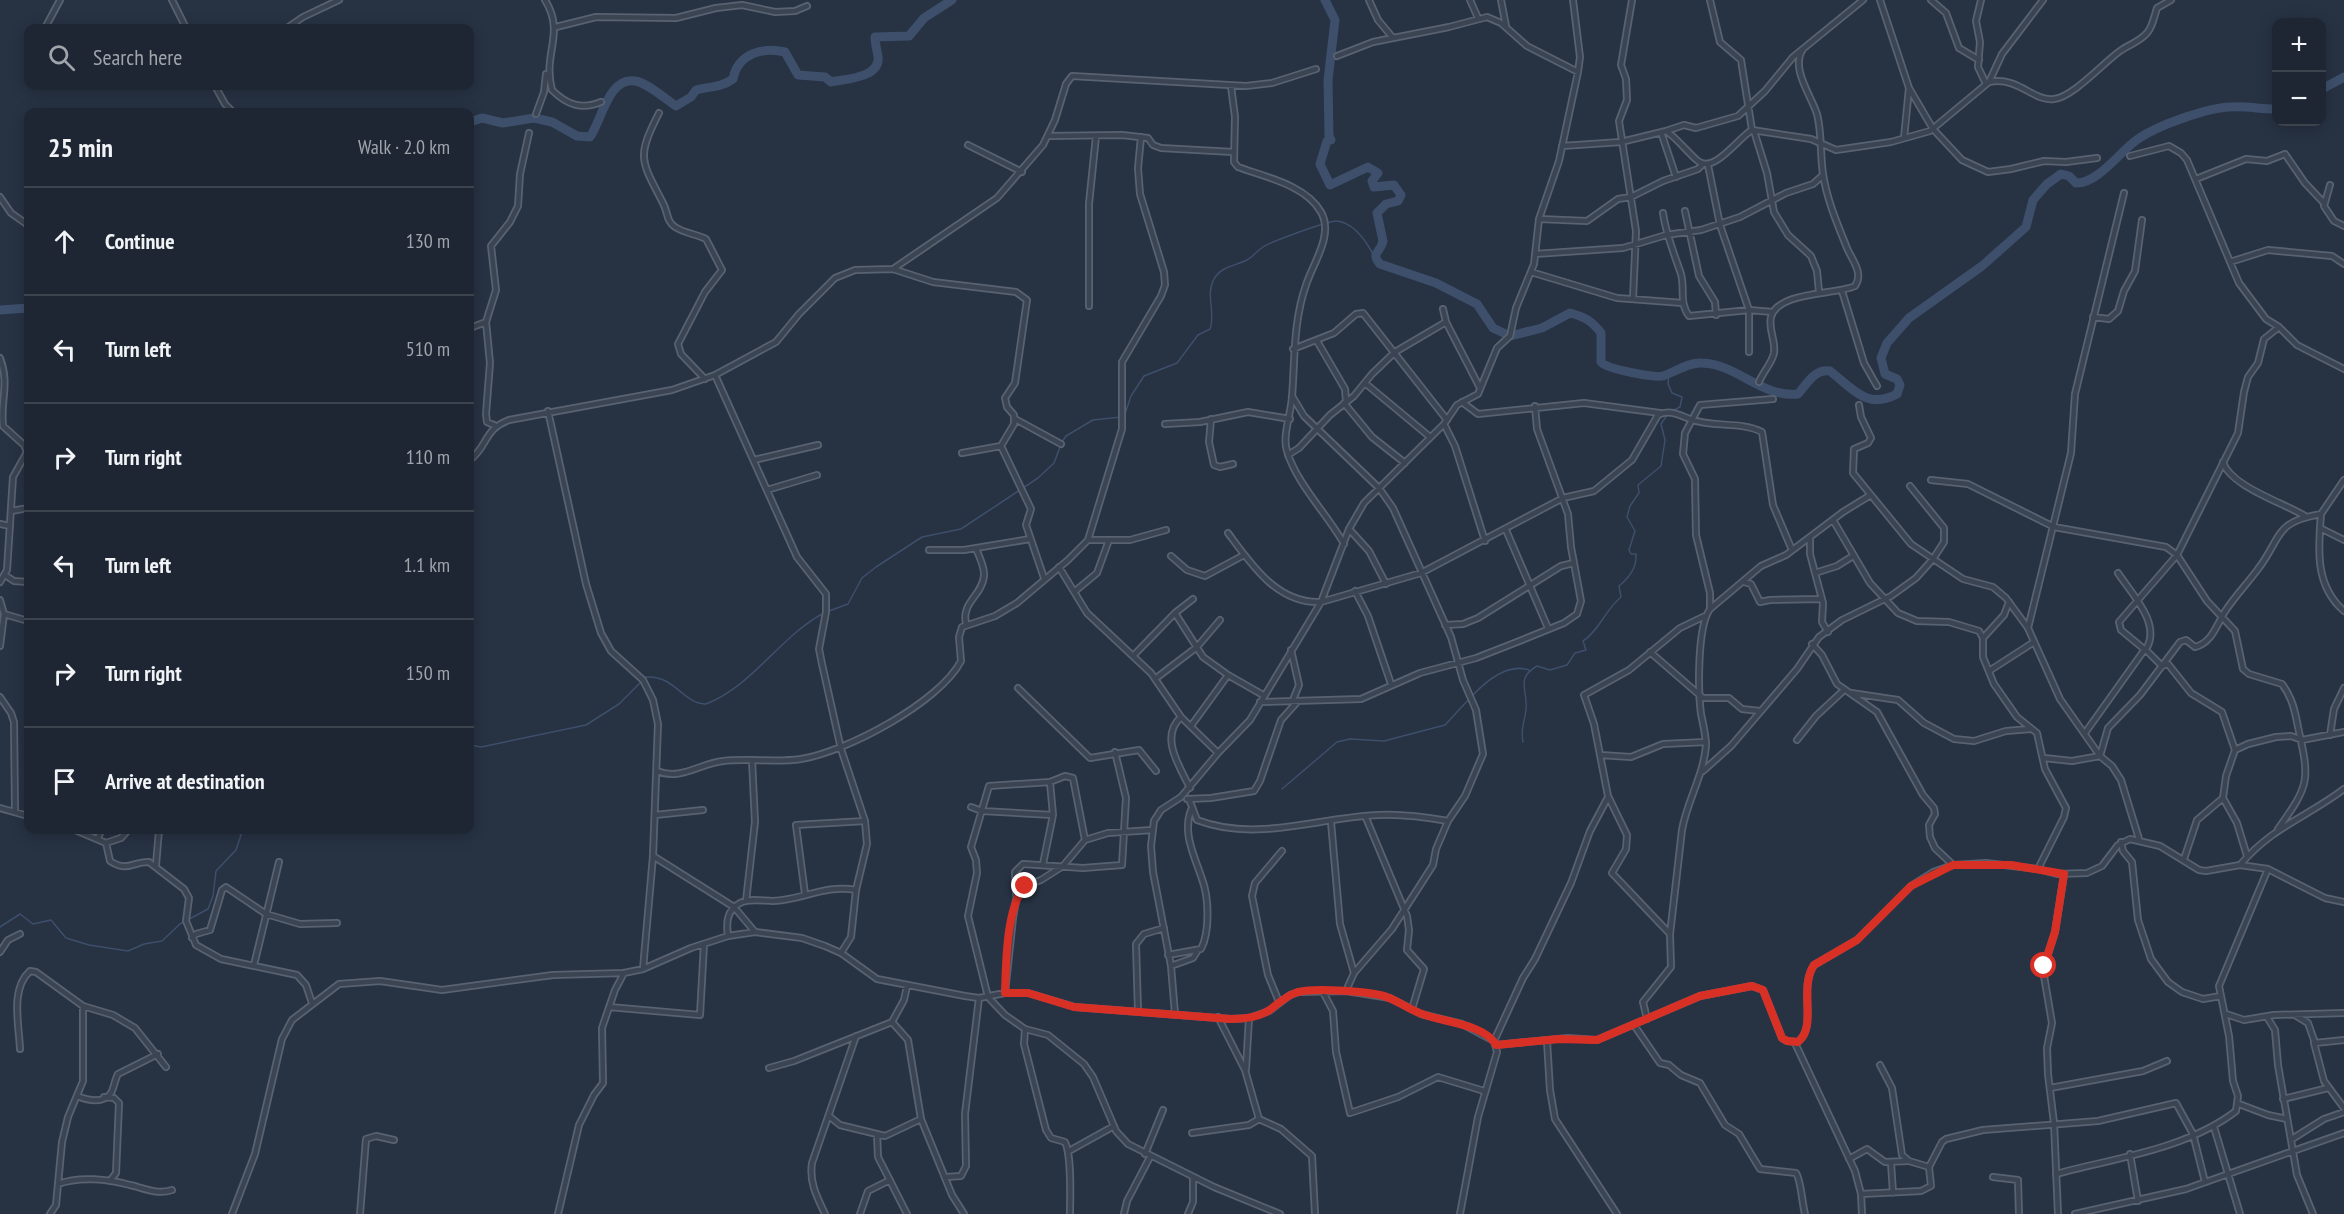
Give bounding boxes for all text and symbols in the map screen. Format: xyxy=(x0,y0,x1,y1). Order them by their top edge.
map controls xyxy=(2272,18,2326,126)
button: + xyxy=(2272,18,2326,72)
search box xyxy=(24,24,474,90)
icon: search xyxy=(45,41,78,74)
text: Search here xyxy=(93,43,182,71)
button: − xyxy=(2272,72,2326,126)
text: 25 min xyxy=(48,131,113,164)
text: Walk · 2.0 km xyxy=(358,134,450,160)
icon: ahead xyxy=(48,225,81,258)
text: Continue xyxy=(105,227,175,255)
text: 130 m xyxy=(406,228,450,254)
icon: left xyxy=(48,333,81,366)
text: Turn left xyxy=(105,335,171,363)
text: 510 m xyxy=(406,336,450,362)
icon: right xyxy=(48,441,81,474)
text: Turn right xyxy=(105,443,182,471)
text: 110 m xyxy=(406,444,450,470)
icon: left xyxy=(48,549,81,582)
text: Turn left xyxy=(105,551,171,579)
text: 1.1 km xyxy=(403,552,450,578)
icon: right xyxy=(48,657,81,690)
text: Turn right xyxy=(105,659,182,687)
text: 150 m xyxy=(406,660,450,686)
icon: arrive xyxy=(48,765,81,798)
text: Arrive at destination xyxy=(105,767,265,795)
route end xyxy=(1011,872,1037,898)
route start xyxy=(2030,952,2056,978)

